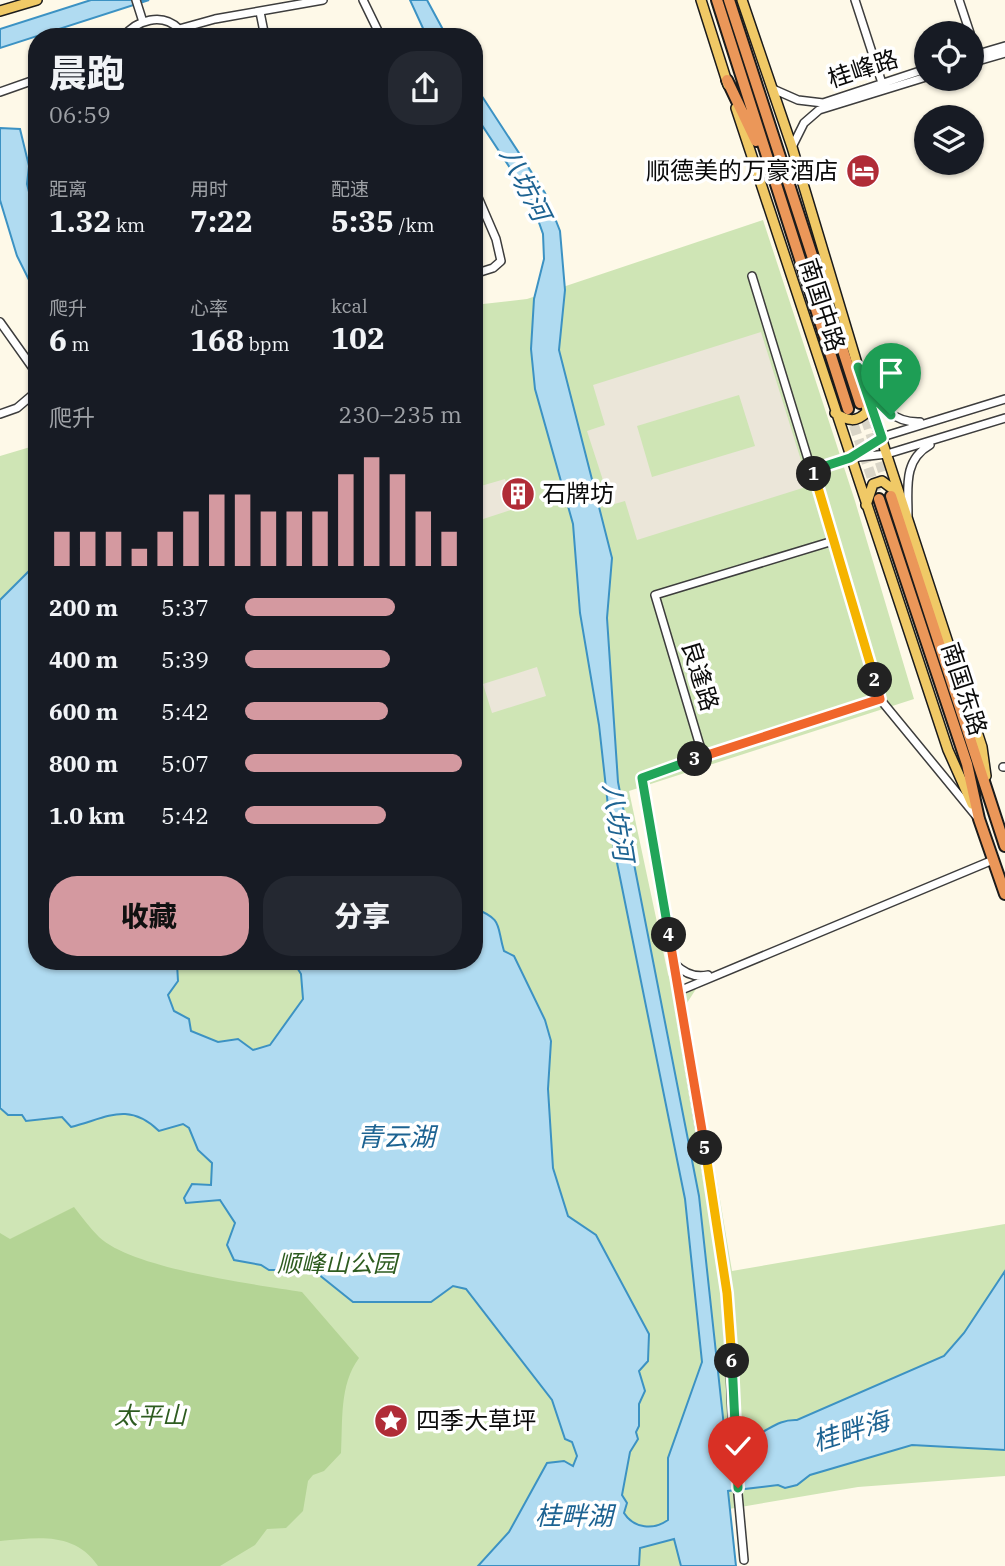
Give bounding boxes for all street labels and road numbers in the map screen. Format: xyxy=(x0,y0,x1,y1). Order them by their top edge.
street label: 桂峰路 xyxy=(824,42,902,94)
street label: 南国中路 xyxy=(793,254,853,355)
street label: 良逢路 xyxy=(675,637,727,715)
street label: 南国东路 xyxy=(935,638,995,739)

